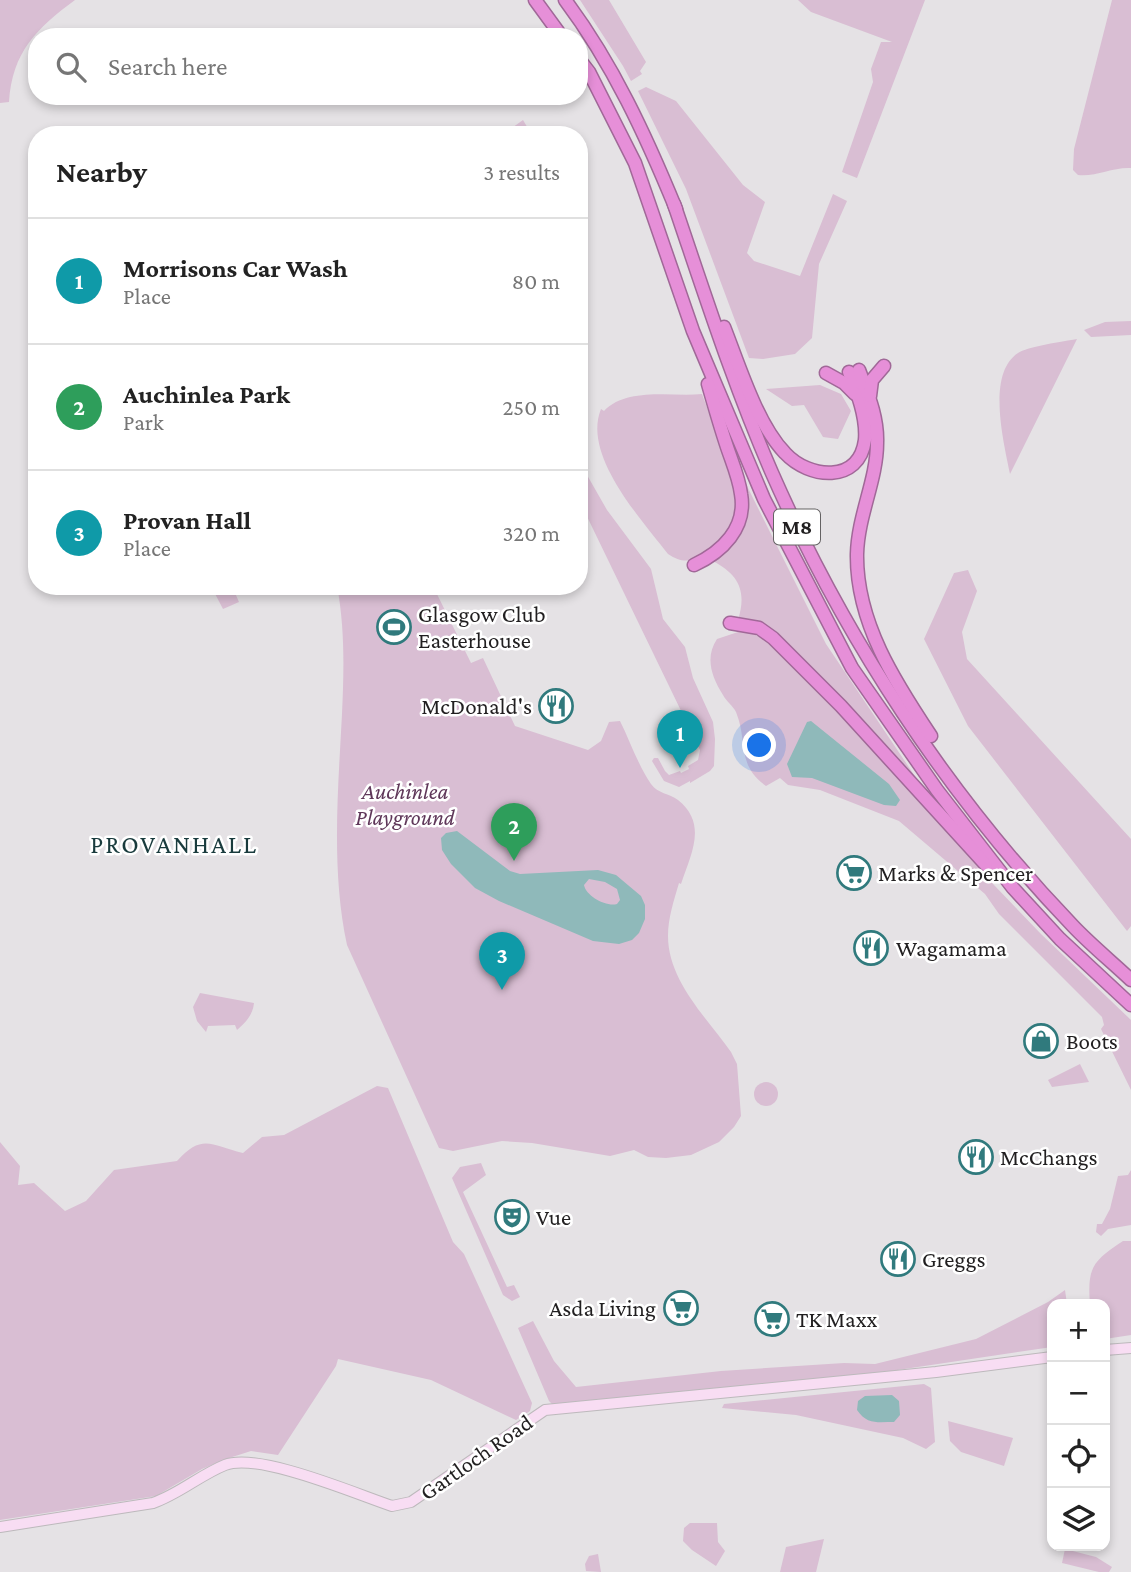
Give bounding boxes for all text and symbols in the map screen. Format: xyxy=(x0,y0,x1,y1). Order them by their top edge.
search box xyxy=(28,28,588,105)
icon: search xyxy=(52,48,90,86)
text: Search here xyxy=(108,52,227,81)
text: Nearby xyxy=(56,155,147,188)
text: 3 results xyxy=(483,159,560,185)
text: Morrisons Car Wash xyxy=(123,254,348,283)
text: 1 xyxy=(75,268,83,294)
text: 80 m xyxy=(512,268,560,294)
text: Place xyxy=(123,283,171,309)
text: Auchinlea Park xyxy=(123,380,290,409)
text: 2 xyxy=(73,394,85,420)
text: 250 m xyxy=(502,394,560,420)
text: Park xyxy=(123,409,164,435)
text: Provan Hall xyxy=(123,506,251,535)
road number: M8 xyxy=(774,510,820,544)
text: 3 xyxy=(73,520,85,546)
text: 320 m xyxy=(502,520,560,546)
text: Place xyxy=(123,535,171,561)
place label: Glasgow Club Easterhouse xyxy=(418,601,546,653)
sports icon: Glasgow Club Easterhouse xyxy=(375,608,413,646)
restaurant icon: McDonald's xyxy=(537,687,575,725)
place label: McDonald's xyxy=(421,693,532,719)
pin: 1 xyxy=(657,710,703,768)
your location xyxy=(742,728,776,762)
park label: Auchinlea Playground xyxy=(355,778,456,830)
pin: 2 xyxy=(491,803,537,861)
district label: PROVANHALL xyxy=(90,830,258,859)
supermarket icon: Marks & Spencer xyxy=(835,854,873,892)
place label: Marks & Spencer xyxy=(878,860,1033,886)
restaurant icon: Wagamama xyxy=(852,929,890,967)
pin: 3 xyxy=(479,932,525,990)
place label: Wagamama xyxy=(896,935,1007,961)
shop icon: Boots xyxy=(1022,1022,1060,1060)
place label: Boots xyxy=(1066,1028,1118,1054)
restaurant icon: McChangs xyxy=(957,1138,995,1176)
place label: McChangs xyxy=(1000,1144,1098,1170)
theatre icon: Vue xyxy=(493,1198,531,1236)
place label: Vue xyxy=(536,1204,571,1230)
restaurant icon: Greggs xyxy=(879,1240,917,1278)
place label: Greggs xyxy=(922,1246,986,1272)
supermarket icon: Asda Living xyxy=(662,1289,700,1327)
place label: Asda Living xyxy=(549,1295,656,1321)
map controls xyxy=(1047,1299,1110,1551)
button: + xyxy=(1047,1299,1110,1362)
supermarket icon: TK Maxx xyxy=(753,1300,791,1338)
place label: TK Maxx xyxy=(796,1306,878,1332)
button: − xyxy=(1047,1362,1110,1425)
street label: Gartloch Road xyxy=(415,1409,537,1505)
button: locate xyxy=(1047,1425,1110,1488)
button: layers xyxy=(1047,1488,1110,1551)

